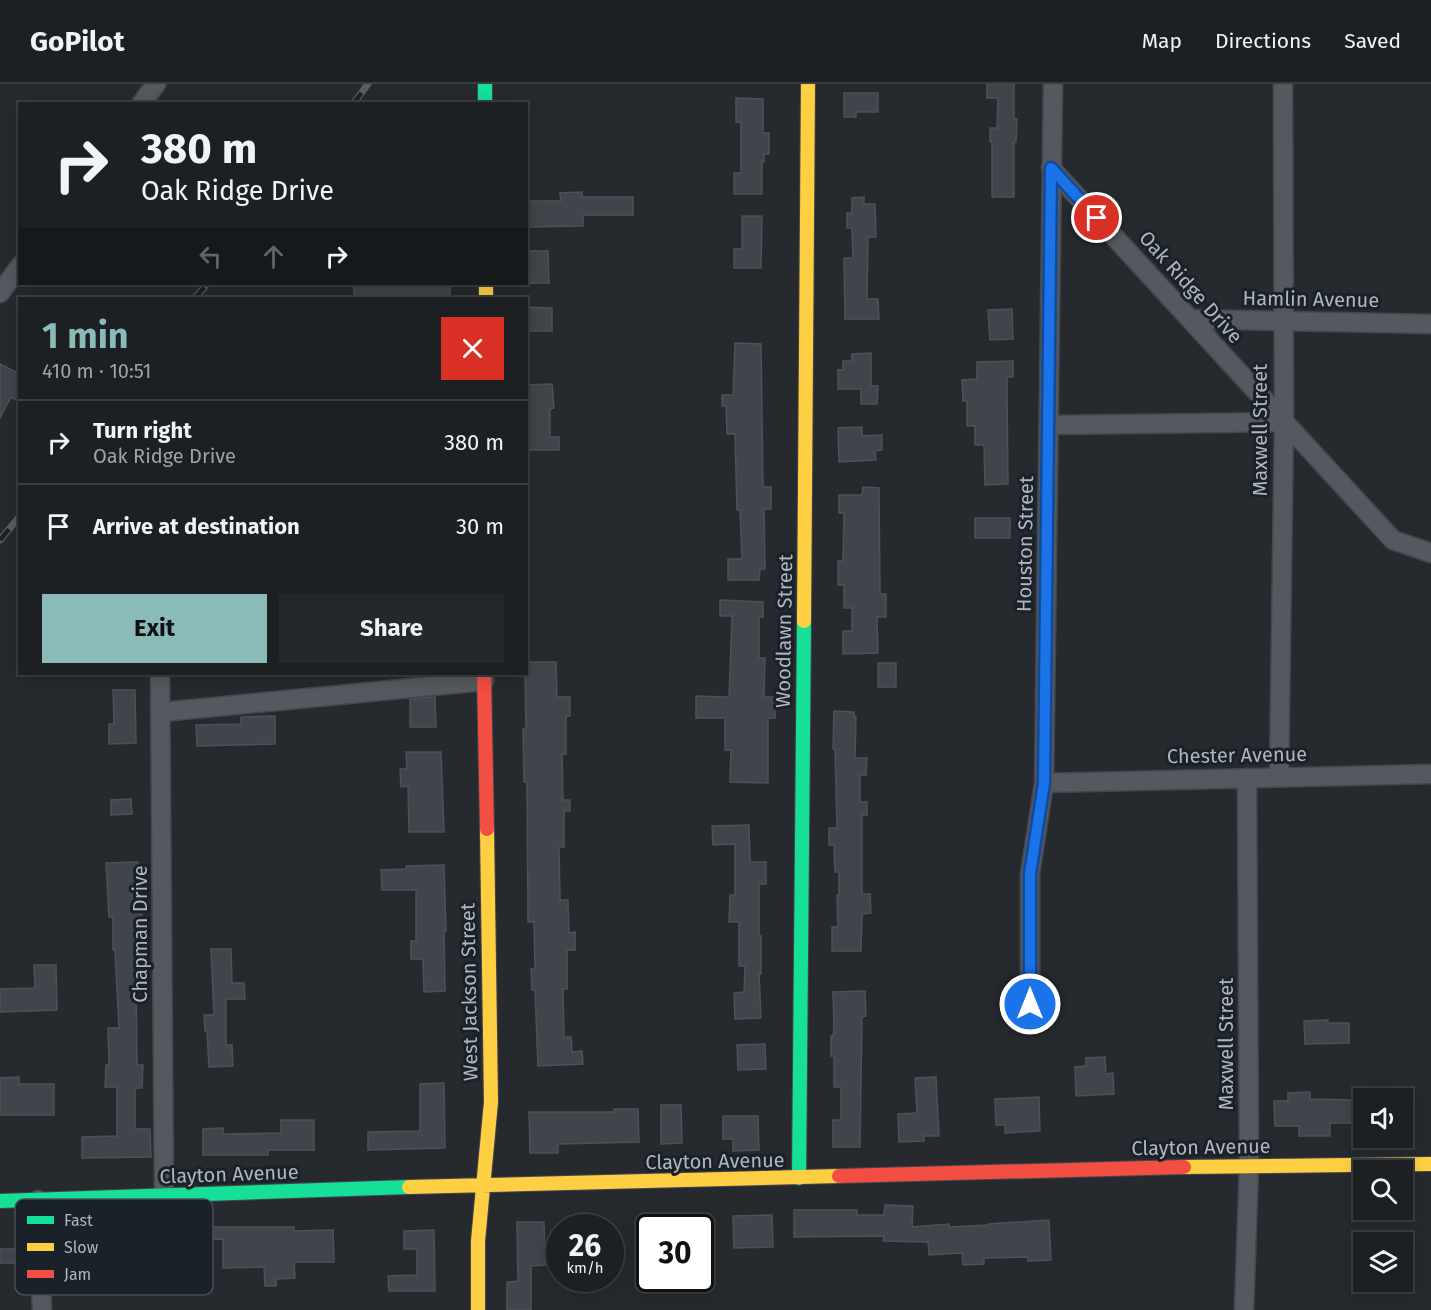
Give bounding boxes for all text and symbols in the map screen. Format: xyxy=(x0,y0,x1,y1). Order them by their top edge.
text: GoPilot xyxy=(30,25,124,58)
text: Map xyxy=(1142,28,1182,54)
text: Directions xyxy=(1215,28,1311,54)
text: Saved xyxy=(1344,28,1401,54)
text: 380 m xyxy=(141,124,257,174)
icon: right xyxy=(42,126,120,204)
text: Oak Ridge Drive xyxy=(141,175,334,207)
pin xyxy=(1071,192,1122,243)
icon: arrive xyxy=(1080,201,1113,234)
street label: Oak Ridge Drive xyxy=(1134,226,1248,348)
icon: left xyxy=(194,240,227,273)
icon: ahead xyxy=(257,240,290,273)
icon: right xyxy=(320,240,353,273)
street label: Hamlin Avenue xyxy=(1243,286,1379,312)
text: 1 min xyxy=(42,314,129,358)
button: close xyxy=(441,317,504,380)
text: 410 m · 10:51 xyxy=(42,359,152,383)
street label: Maxwell Street xyxy=(1248,363,1272,496)
text: Turn right xyxy=(93,417,192,444)
icon: right xyxy=(42,426,75,459)
text: 380 m xyxy=(444,429,504,456)
text: Oak Ridge Drive xyxy=(93,444,236,468)
street label: Houston Street xyxy=(1012,475,1038,612)
icon: arrive xyxy=(42,510,75,543)
text: Arrive at destination xyxy=(93,513,300,540)
text: 30 m xyxy=(456,513,504,540)
street label: Woodlawn Street xyxy=(771,553,797,708)
button: Exit xyxy=(42,594,267,663)
button: Share xyxy=(279,594,504,663)
street label: Chester Avenue xyxy=(1167,742,1307,768)
street label: Chapman Drive xyxy=(128,865,152,1003)
street label: West Jackson Street xyxy=(455,902,483,1081)
position arrow xyxy=(998,972,1062,1036)
street label: Maxwell Street xyxy=(1214,977,1238,1110)
map controls xyxy=(1353,1088,1413,1292)
button: sound xyxy=(1353,1088,1413,1148)
street label: Clayton Avenue xyxy=(1131,1134,1271,1160)
street label: Clayton Avenue xyxy=(645,1148,785,1174)
street label: Clayton Avenue xyxy=(159,1160,299,1188)
button: search xyxy=(1353,1160,1413,1220)
legend xyxy=(15,1199,213,1295)
text: Fast xyxy=(64,1211,93,1230)
speed limit sign: 30 xyxy=(636,1214,714,1292)
text: 26 xyxy=(569,1228,601,1264)
button: layers xyxy=(1353,1232,1413,1292)
text: Slow xyxy=(64,1238,99,1257)
text: km/h xyxy=(566,1259,604,1277)
text: Jam xyxy=(64,1265,91,1284)

